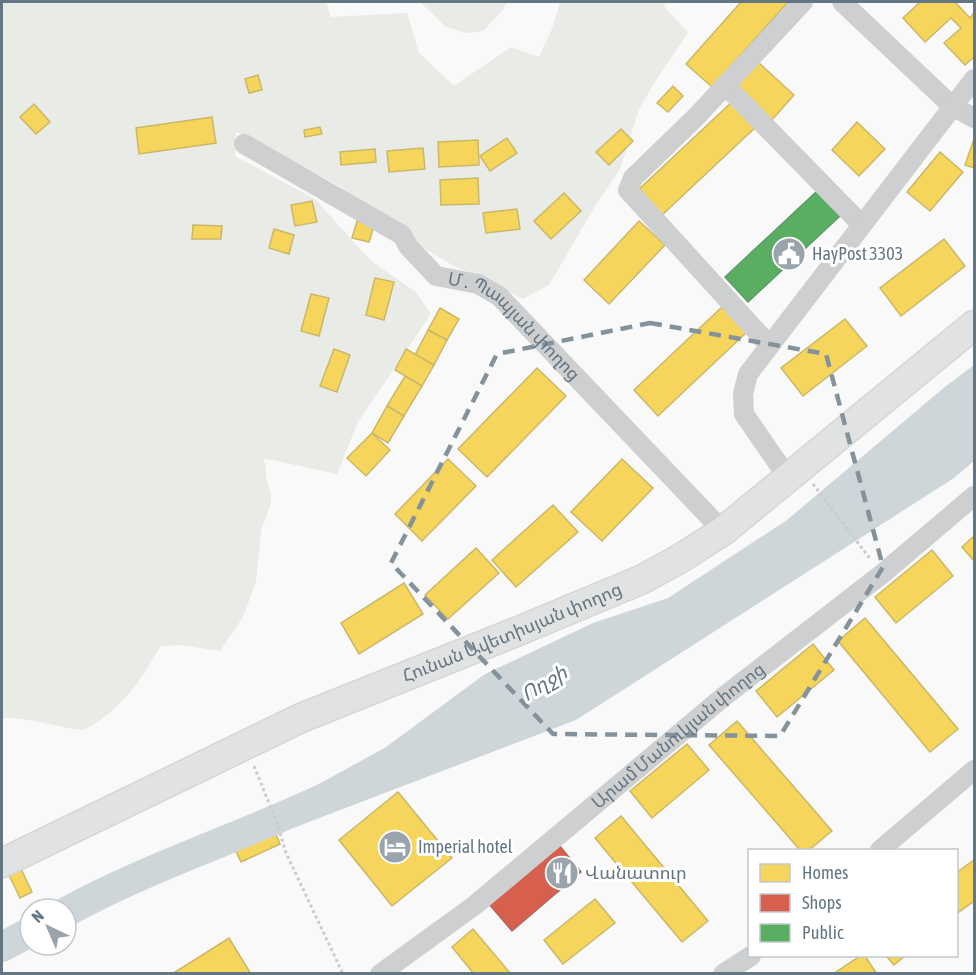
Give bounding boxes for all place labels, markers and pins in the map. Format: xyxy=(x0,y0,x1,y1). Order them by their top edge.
public building icon: HayPost 3303 xyxy=(771,236,807,272)
place label: HayPost 3303 xyxy=(812,243,903,264)
hotel icon: Imperial hotel xyxy=(377,829,413,865)
place label: Imperial hotel xyxy=(418,836,513,857)
restaurant icon: Վանատուր xyxy=(544,855,580,891)
place label: Վանատուր xyxy=(585,862,687,883)

